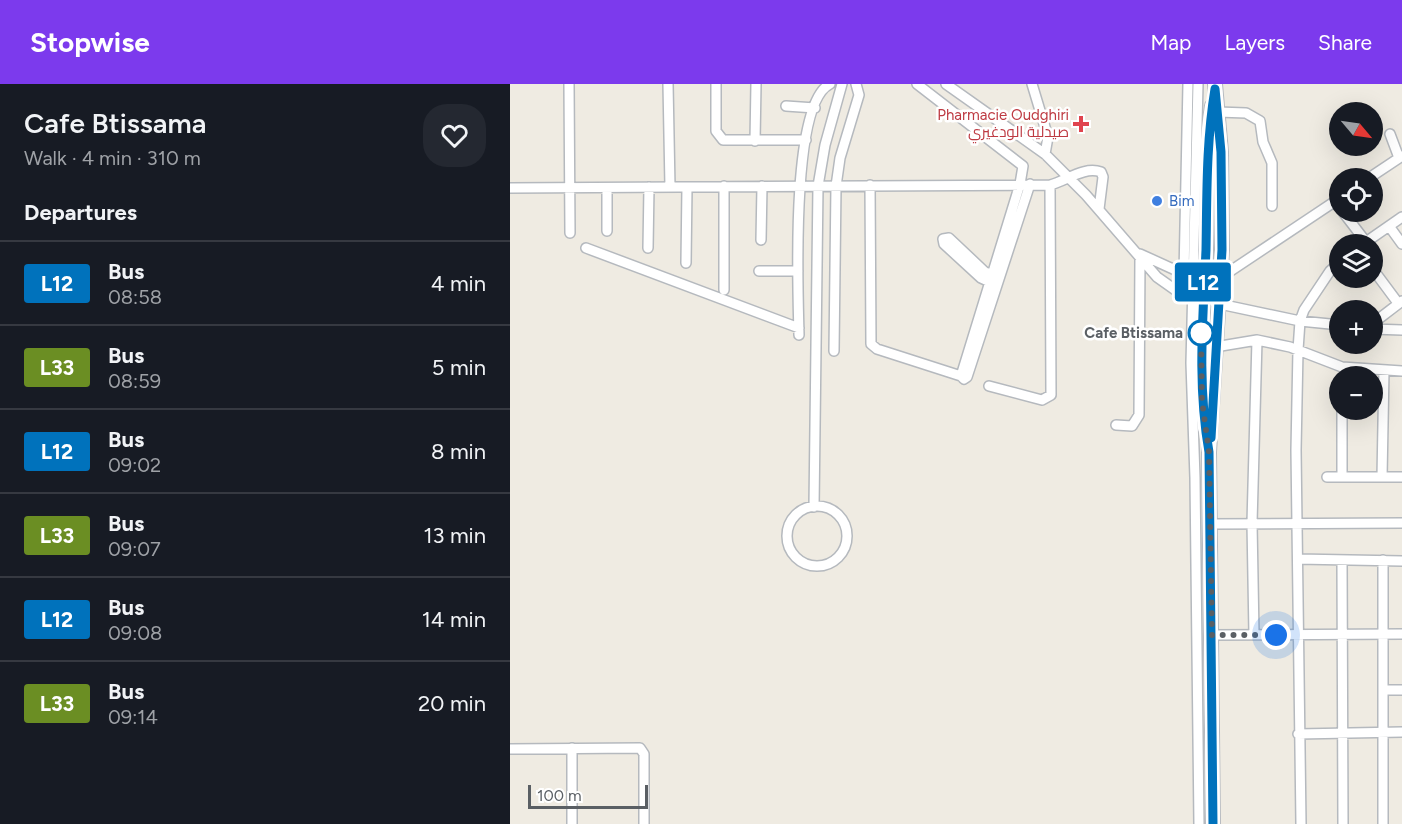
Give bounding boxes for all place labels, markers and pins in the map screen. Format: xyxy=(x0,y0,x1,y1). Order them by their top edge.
place label: Pharmacie Oudghiri صيدلية الودغيري xyxy=(937,106,1069,144)
marker: Pharmacie Oudghiri صيدلية الودغيري xyxy=(1074,117,1088,131)
place label: Bim xyxy=(1169,192,1194,210)
marker: Bim xyxy=(1150,194,1164,208)
marker: Cafe Btissama xyxy=(1188,320,1214,346)
place label: Cafe Btissama xyxy=(1084,324,1183,342)

